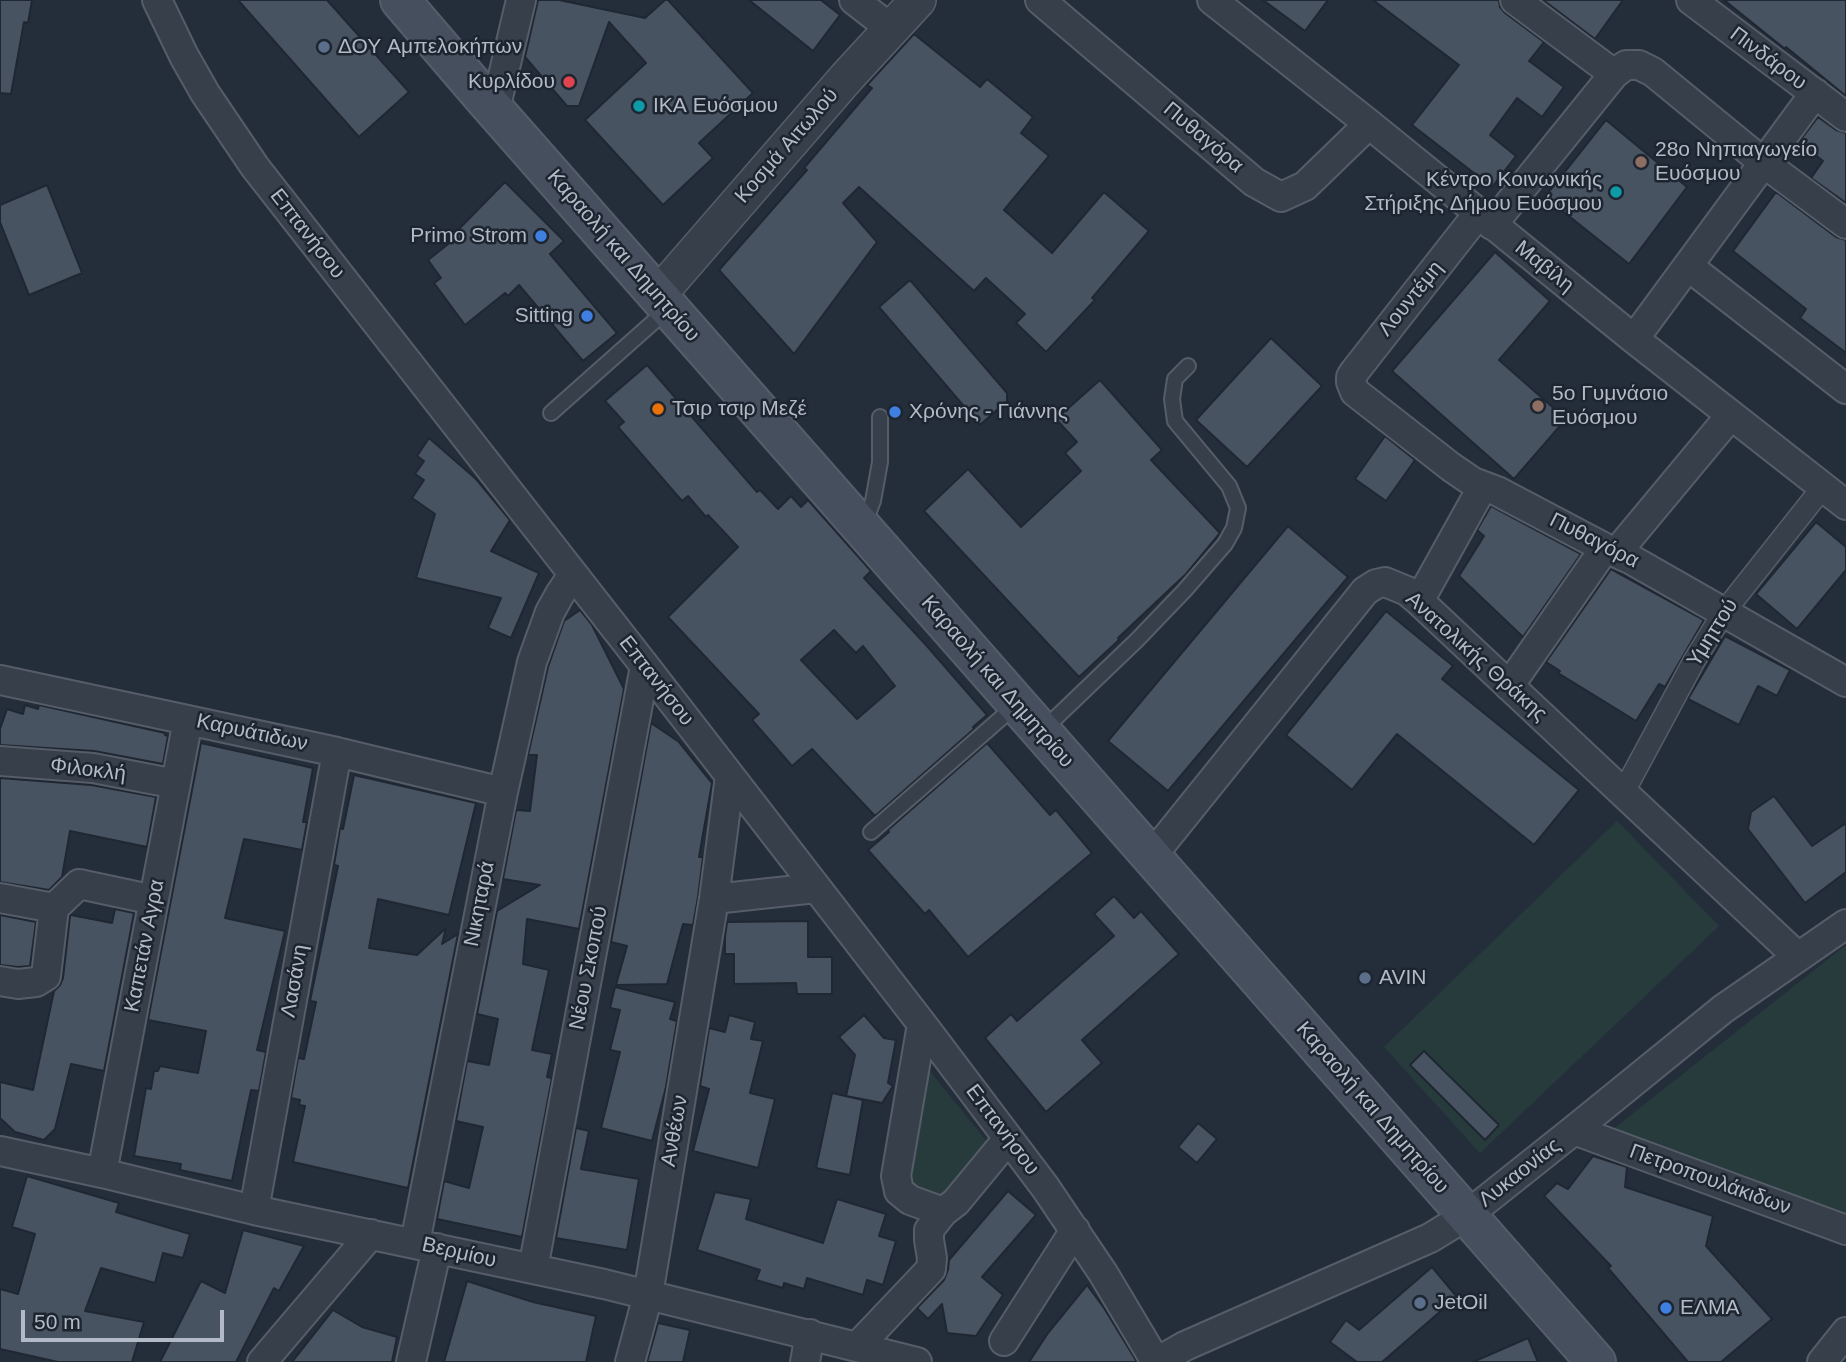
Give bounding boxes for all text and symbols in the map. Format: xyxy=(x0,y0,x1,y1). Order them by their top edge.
street label: Πινδάρου xyxy=(1725,22,1811,96)
place label: ΔΟΥ Αμπελοκήπων xyxy=(338,34,522,60)
marker: ΔΟΥ Αμπελοκήπων xyxy=(316,39,332,55)
place label: Κυρλίδου xyxy=(468,69,555,95)
marker: Κυρλίδου xyxy=(561,74,577,90)
street label: Κοσμά Αιτωλού xyxy=(730,83,844,209)
place label: ΙΚΑ Ευόσμου xyxy=(653,93,778,119)
street label: Πυθαγόρα xyxy=(1158,97,1248,179)
marker: ΙΚΑ Ευόσμου xyxy=(631,98,647,114)
place label: 28ο Νηπιαγωγείο Ευόσμου xyxy=(1655,137,1817,187)
marker: 28ο Νηπιαγωγείο Ευόσμου xyxy=(1633,154,1649,170)
street label: Καραολή και Δημητρίου xyxy=(541,165,705,347)
place label: Κέντρο Κοινωνικής Στήριξης Δήμου Ευόσμου xyxy=(1364,167,1602,217)
street label: Επτανήσου xyxy=(264,184,350,284)
marker: Κέντρο Κοινωνικής Στήριξης Δήμου Ευόσμου xyxy=(1608,184,1624,200)
place label: Primo Strom xyxy=(410,223,527,249)
marker: Primo Strom xyxy=(533,228,549,244)
street label: Μαβίλη xyxy=(1509,236,1579,298)
street label: Λουντέμη xyxy=(1373,256,1449,342)
place label: Sitting xyxy=(515,303,573,329)
marker: Sitting xyxy=(579,308,595,324)
place label: 5ο Γυμνάσιο Ευόσμου xyxy=(1552,381,1668,431)
place label: Τσιρ τσιρ Μεζέ xyxy=(672,396,807,422)
marker: 5ο Γυμνάσιο Ευόσμου xyxy=(1530,398,1546,414)
place label: Χρόνης - Γιάννης xyxy=(909,399,1068,425)
marker: Τσιρ τσιρ Μεζέ xyxy=(650,401,666,417)
marker: Χρόνης - Γιάννης xyxy=(887,404,903,420)
street label: Πυθαγόρα xyxy=(1545,508,1643,574)
street label: Ανατολικής Θράκης xyxy=(1400,587,1552,727)
street label: Καραολή και Δημητρίου xyxy=(915,591,1079,773)
street label: Υμηττού xyxy=(1682,594,1744,672)
street label: Επτανήσου xyxy=(613,631,699,731)
street label: Καρυάτιδων xyxy=(194,709,310,757)
street label: Φιλοκλή xyxy=(49,753,127,787)
street label: Νικηταρά xyxy=(459,859,501,949)
street label: Καπετάν Αγρα xyxy=(120,878,170,1014)
street label: Νέου Σκοπού xyxy=(565,904,613,1032)
street label: Λασάνη xyxy=(276,943,314,1019)
place label: AVIN xyxy=(1379,965,1426,991)
marker: AVIN xyxy=(1357,970,1373,986)
street label: Καραολή και Δημητρίου xyxy=(1290,1017,1454,1199)
street label: Επτανήσου xyxy=(960,1080,1044,1180)
street label: Ανθέων xyxy=(656,1093,694,1169)
street label: Λυκαονίας xyxy=(1474,1133,1566,1213)
street label: Πετροπουλάκιδων xyxy=(1626,1139,1794,1221)
street label: Βερμίου xyxy=(420,1232,498,1274)
place label: JetOil xyxy=(1434,1290,1488,1316)
marker: JetOil xyxy=(1412,1295,1428,1311)
place label: ΕΛΜΑ xyxy=(1680,1295,1740,1321)
scale bar xyxy=(24,1296,228,1340)
marker: ΕΛΜΑ xyxy=(1658,1300,1674,1316)
text: 50 m xyxy=(34,1310,81,1333)

